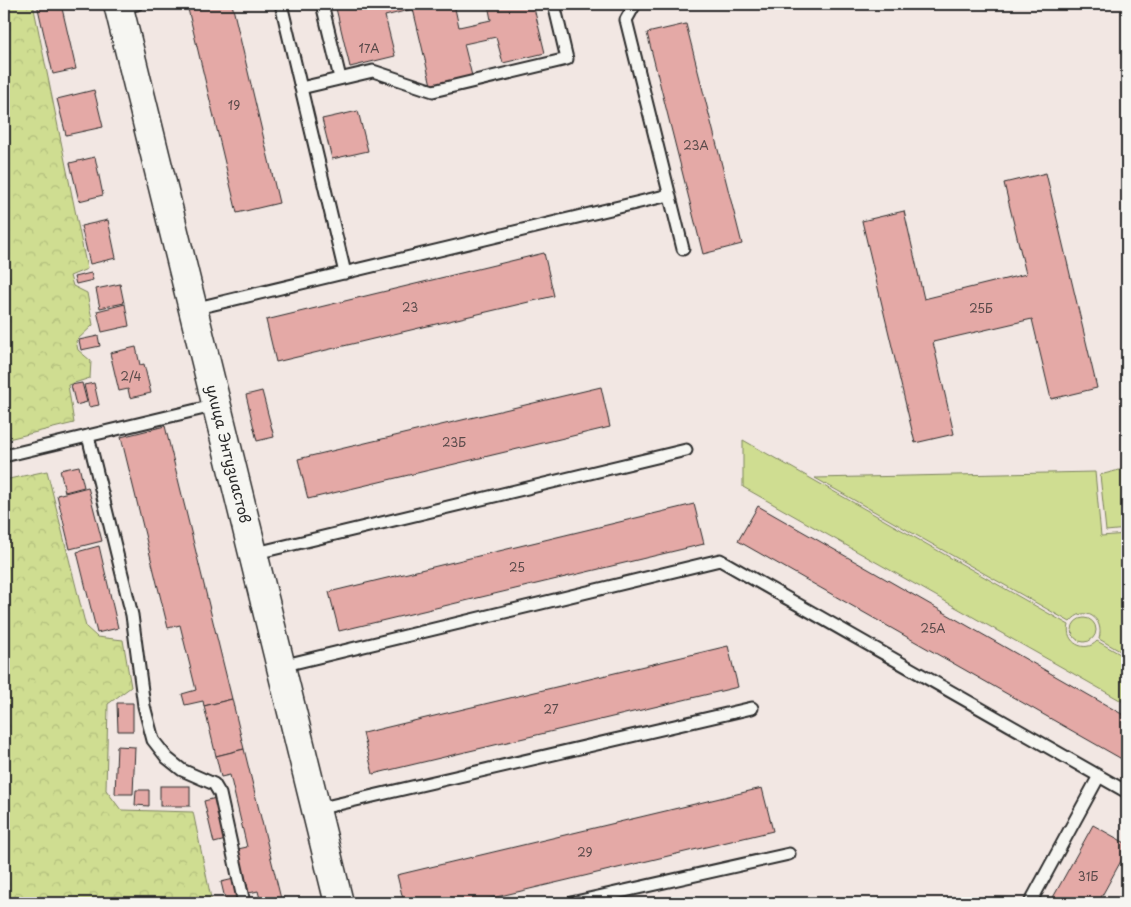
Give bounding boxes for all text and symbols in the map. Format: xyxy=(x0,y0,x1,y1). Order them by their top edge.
house number: 17А xyxy=(359,39,379,57)
house number: 19 xyxy=(228,96,240,114)
house number: 23А xyxy=(683,136,709,154)
house number: 23 xyxy=(402,298,418,316)
house number: 25Б xyxy=(969,299,993,317)
house number: 2/4 xyxy=(121,367,142,385)
street label: улица Энтузиастов xyxy=(201,382,258,526)
house number: 23Б xyxy=(442,433,466,451)
house number: 25 xyxy=(509,558,525,576)
house number: 25А xyxy=(920,619,946,637)
house number: 27 xyxy=(544,700,559,718)
house number: 29 xyxy=(577,843,593,861)
house number: 31Б xyxy=(1078,867,1098,885)

